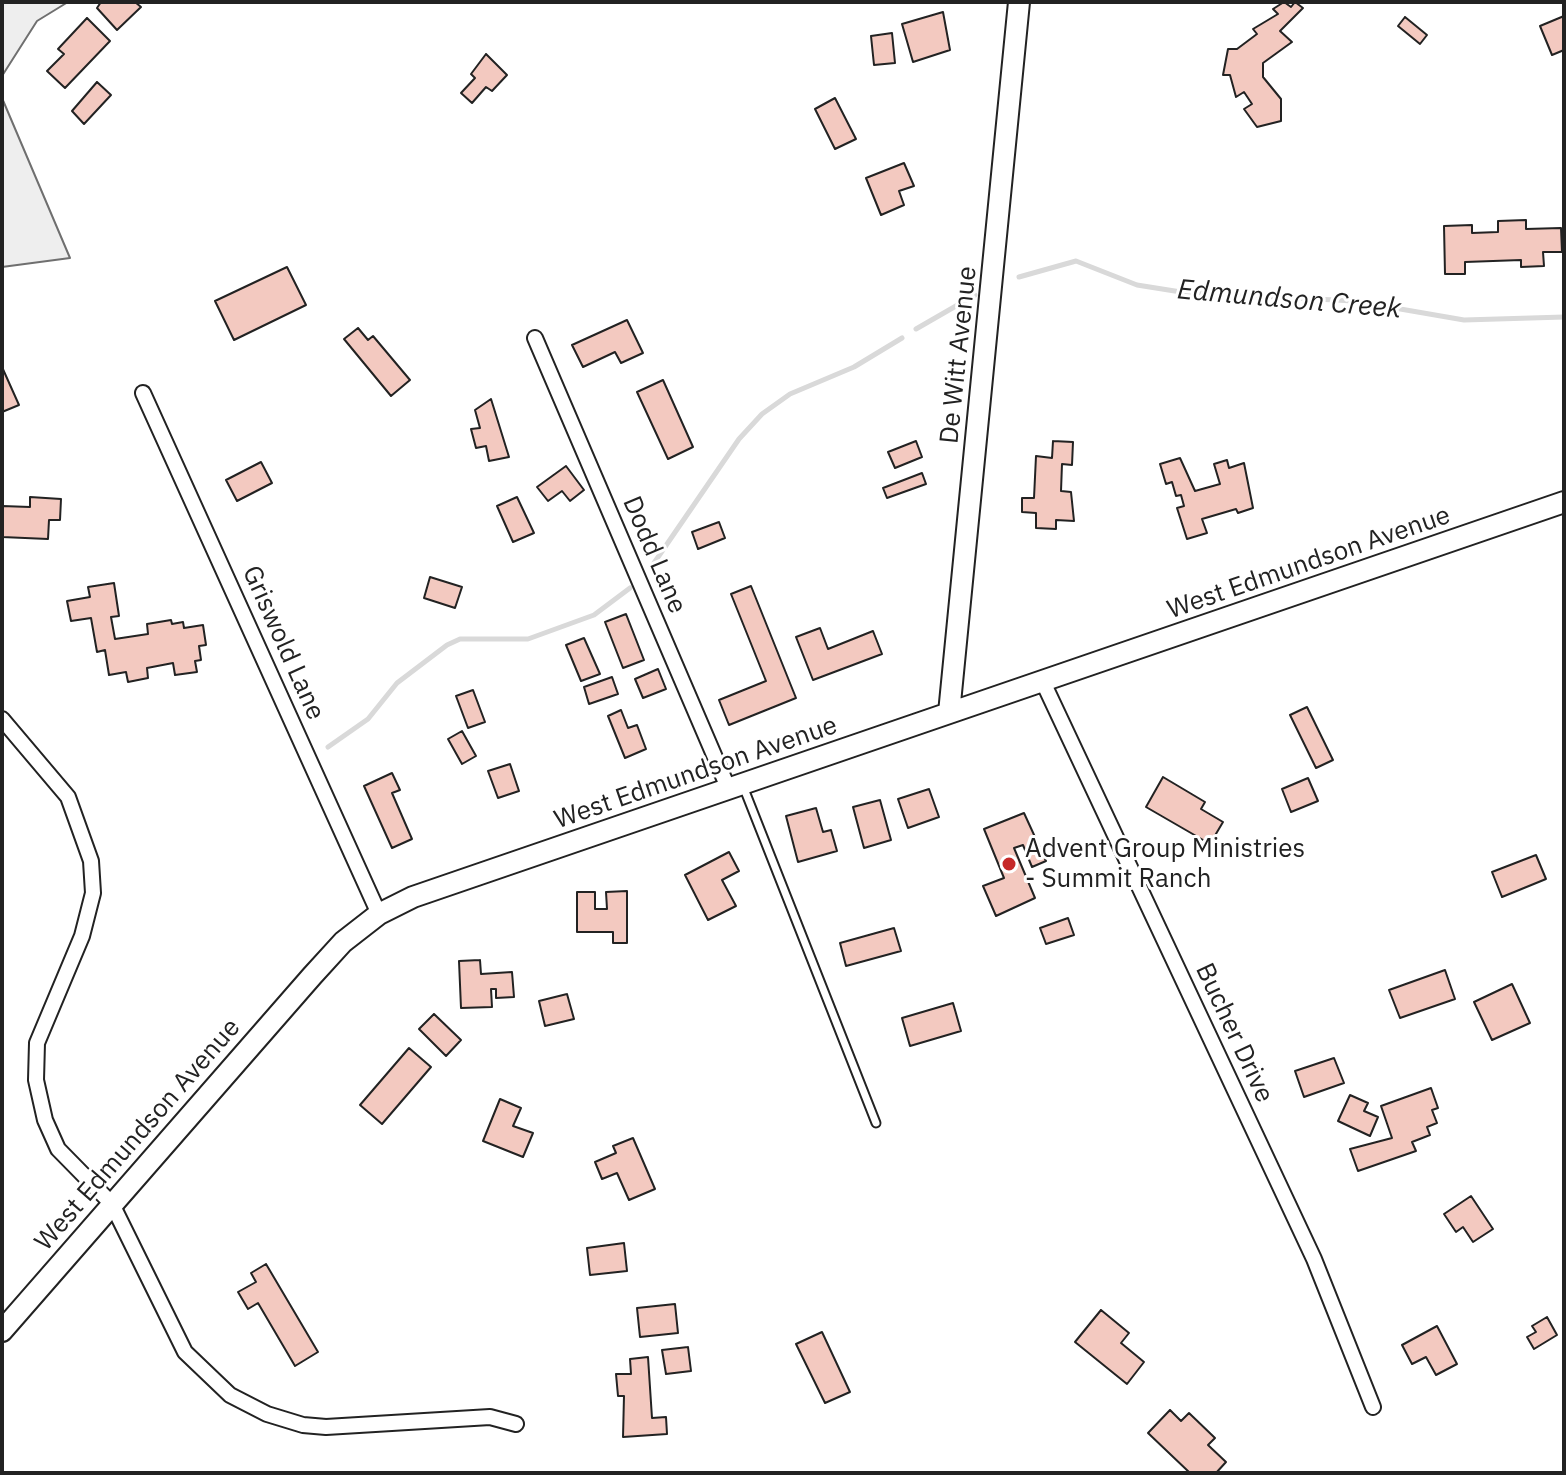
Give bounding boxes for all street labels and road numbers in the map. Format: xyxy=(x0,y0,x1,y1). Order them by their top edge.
street label: De Witt Avenue xyxy=(934,265,984,445)
street label: Dodd Lane xyxy=(615,492,693,618)
street label: West Edmundson Avenue xyxy=(1164,500,1454,626)
street label: Griswold Lane xyxy=(235,561,331,725)
street label: West Edmundson Avenue xyxy=(551,710,841,836)
street label: Bucher Drive xyxy=(1188,958,1280,1108)
street label: West Edmundson Avenue xyxy=(29,1013,247,1257)

